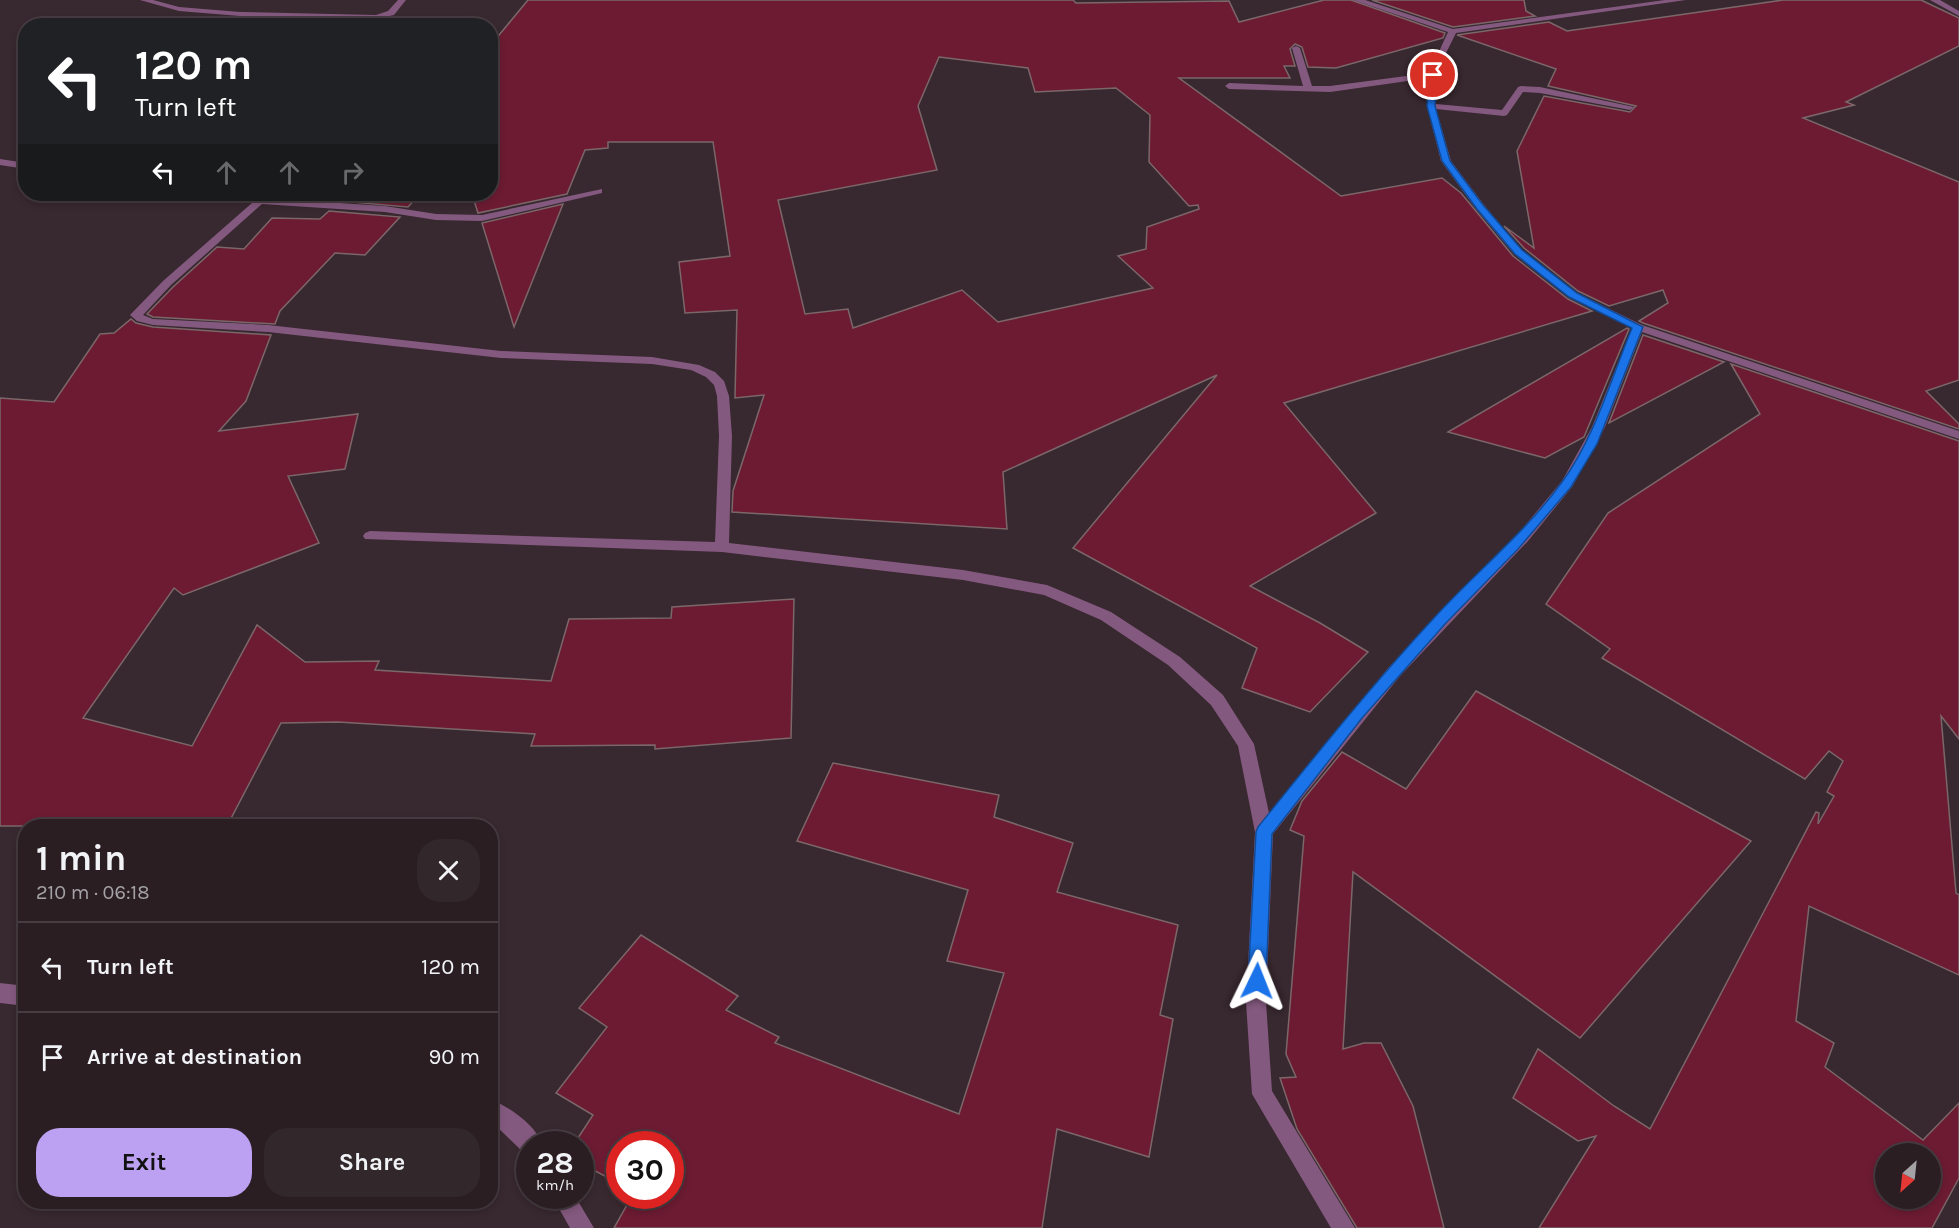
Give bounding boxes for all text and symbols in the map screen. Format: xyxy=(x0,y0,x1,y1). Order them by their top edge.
text: 120 m xyxy=(135,40,252,90)
icon: left xyxy=(36,42,114,120)
pin xyxy=(1407,49,1458,100)
icon: arrive xyxy=(1416,58,1449,91)
text: Turn left xyxy=(135,91,236,123)
icon: left xyxy=(147,156,180,189)
icon: ahead xyxy=(210,156,243,189)
icon: ahead xyxy=(273,156,306,189)
icon: right xyxy=(336,156,369,189)
text: 1 min xyxy=(36,837,126,879)
button: close xyxy=(417,839,480,902)
text: 210 m · 06:18 xyxy=(36,881,149,904)
position arrow xyxy=(1225,949,1289,1013)
icon: left xyxy=(36,951,69,984)
text: Turn left xyxy=(87,954,174,980)
text: 120 m xyxy=(421,954,480,980)
icon: arrive xyxy=(36,1041,69,1074)
text: Arrive at destination xyxy=(87,1044,302,1070)
text: 90 m xyxy=(428,1044,480,1070)
button: Exit xyxy=(36,1128,252,1197)
button: Share xyxy=(264,1128,480,1197)
speed limit sign: 30 xyxy=(606,1131,684,1209)
north arrow xyxy=(1875,1143,1941,1209)
map controls xyxy=(1875,1143,1941,1209)
text: 28 xyxy=(536,1145,574,1181)
text: km/h xyxy=(536,1176,574,1194)

